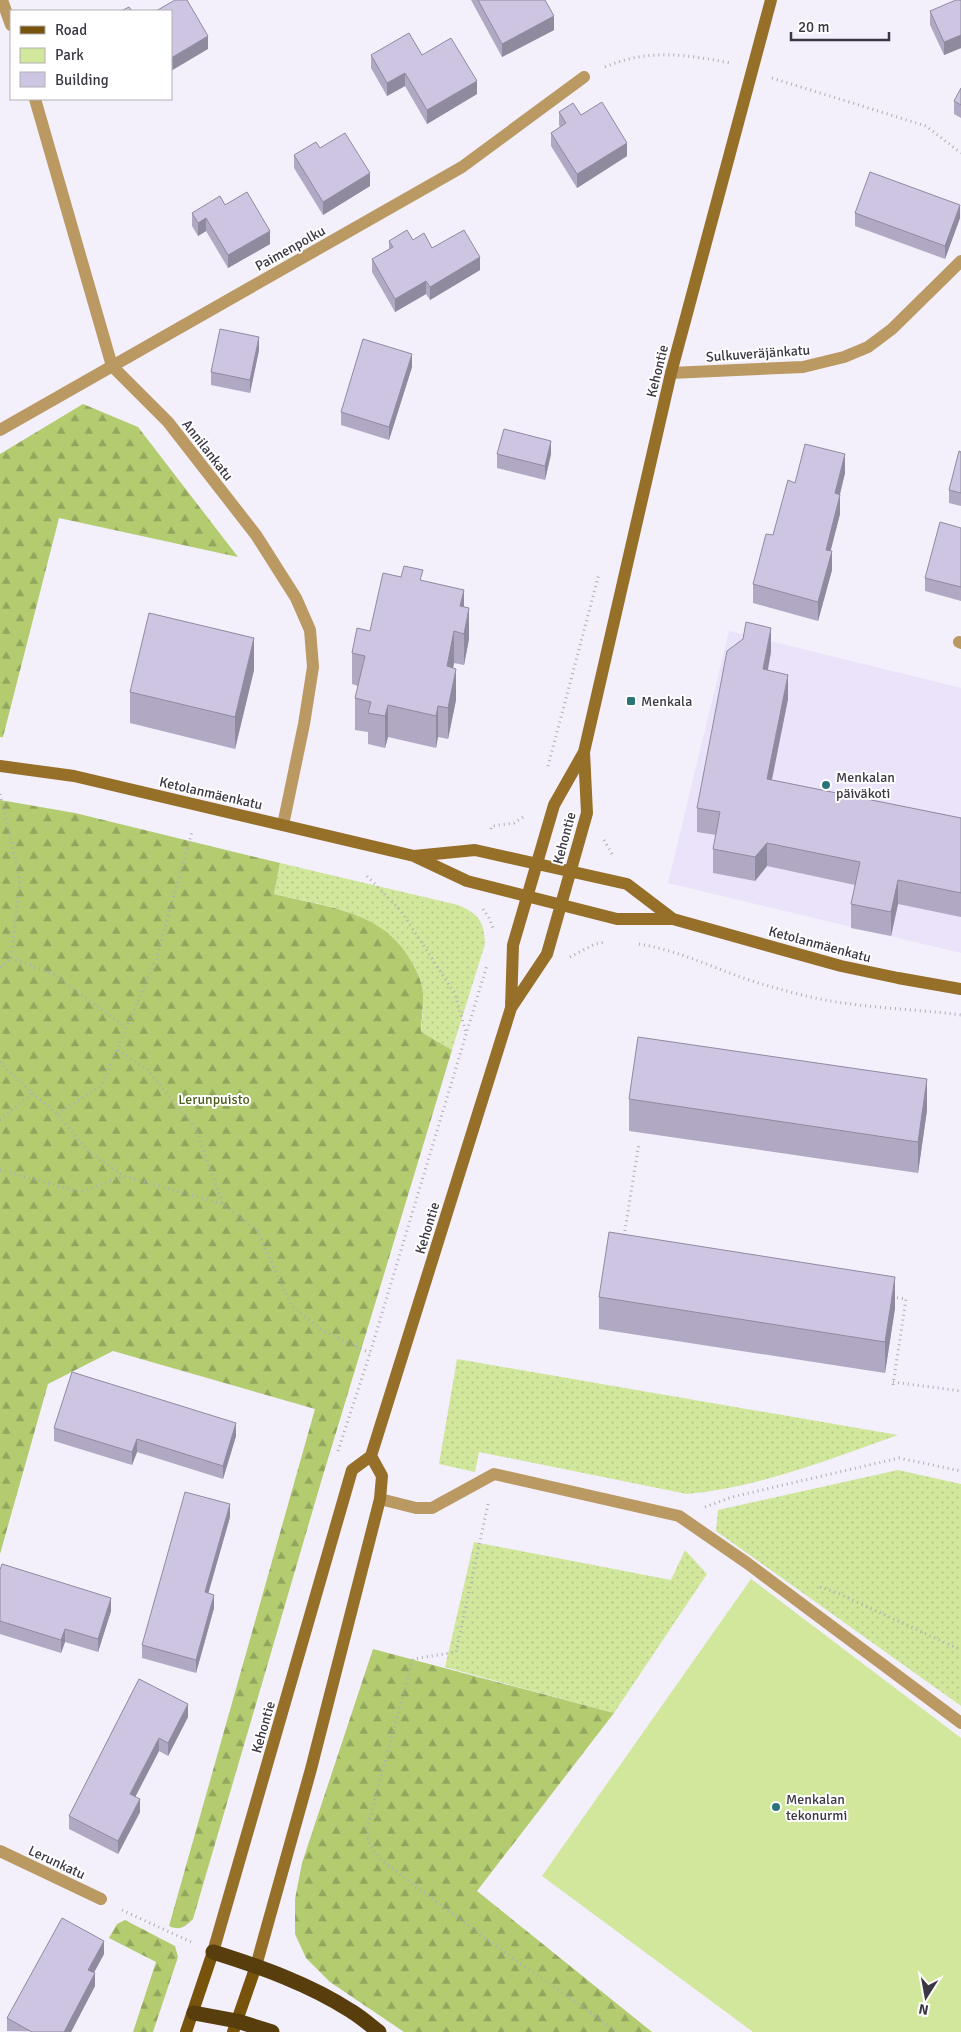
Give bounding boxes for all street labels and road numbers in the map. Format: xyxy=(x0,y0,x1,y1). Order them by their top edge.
street label: Paimenpolku xyxy=(252,222,328,275)
street label: Sulkuveräjänkatu xyxy=(705,341,811,366)
street label: Kehontie xyxy=(643,343,672,399)
street label: Annilankatu xyxy=(178,416,237,484)
street label: Ketolanmäenkatu xyxy=(158,773,264,814)
street label: Kehontie xyxy=(549,810,580,866)
street label: Ketolanmäenkatu xyxy=(767,923,873,966)
street label: Kehontie xyxy=(412,1200,443,1256)
street label: Kehontie xyxy=(248,1699,279,1755)
street label: Lerunkatu xyxy=(26,1842,88,1883)

